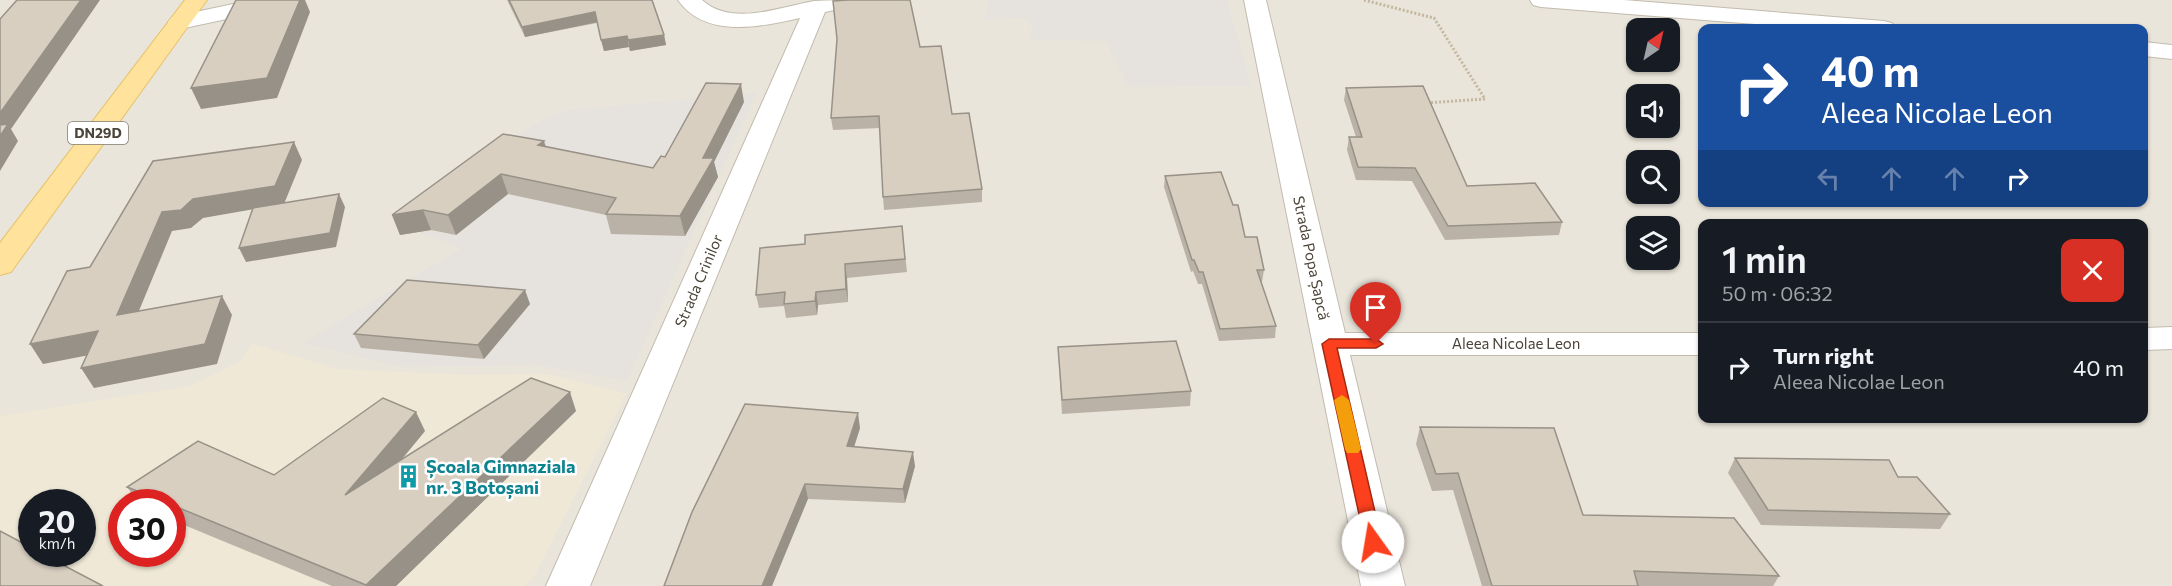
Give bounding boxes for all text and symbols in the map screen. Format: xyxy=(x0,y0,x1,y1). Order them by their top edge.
north arrow xyxy=(1626,18,1680,72)
map controls xyxy=(1626,18,1680,270)
text: 40 m xyxy=(1821,44,1919,96)
icon: right xyxy=(1722,48,1800,126)
button: sound xyxy=(1626,84,1680,138)
text: Aleea Nicolae Leon xyxy=(1821,96,2053,129)
road number: DN29D xyxy=(68,122,128,144)
button: search xyxy=(1626,150,1680,204)
icon: left xyxy=(1812,162,1845,195)
icon: ahead xyxy=(1875,162,1908,195)
icon: ahead xyxy=(1938,162,1971,195)
icon: right xyxy=(2001,162,2034,195)
street label: Strada Popa Șapcă xyxy=(1288,194,1334,322)
button: layers xyxy=(1626,216,1680,270)
street label: Strada Crinilor xyxy=(670,231,726,330)
text: 1 min xyxy=(1722,236,1807,280)
button: close xyxy=(2061,239,2124,302)
text: 50 m · 06:32 xyxy=(1722,281,1833,305)
pin xyxy=(1350,282,1401,344)
icon: arrive xyxy=(1359,291,1392,324)
street label: Aleea Nicolae Leon xyxy=(1452,334,1580,352)
text: Turn right xyxy=(1773,342,1874,369)
icon: right xyxy=(1722,351,1755,384)
text: 40 m xyxy=(2073,354,2124,381)
text: Aleea Nicolae Leon xyxy=(1773,369,1945,393)
place label: Școala Gimnaziala nr. 3 Botoșani xyxy=(426,455,576,499)
building icon: Școala Gimnaziala nr. 3 Botoșani xyxy=(395,464,421,490)
speed limit sign: 30 xyxy=(108,489,186,567)
text: 20 xyxy=(39,502,75,539)
position arrow xyxy=(1341,510,1405,574)
text: km/h xyxy=(39,534,75,552)

